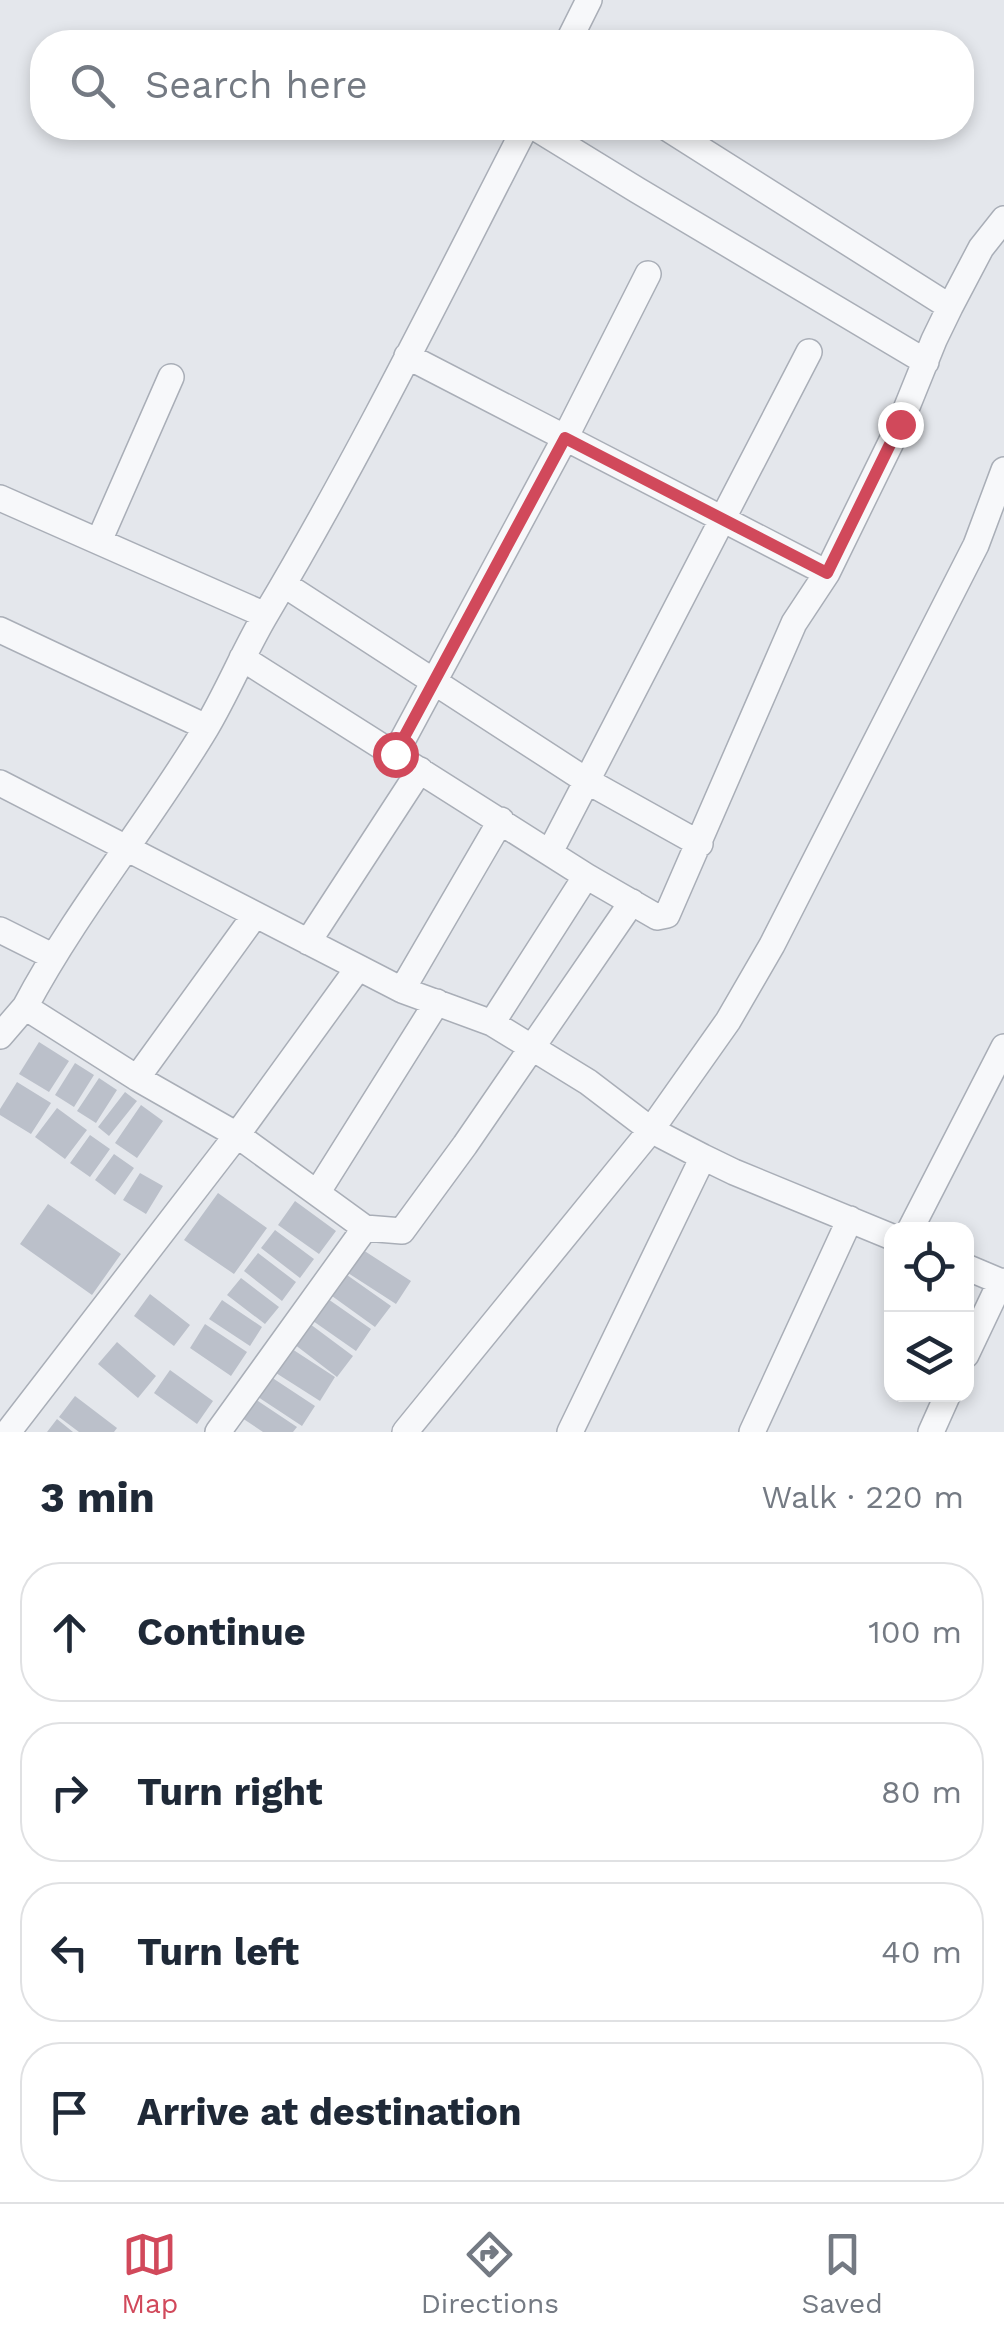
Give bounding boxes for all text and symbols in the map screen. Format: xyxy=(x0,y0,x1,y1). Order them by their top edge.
search box xyxy=(30,30,974,140)
icon: search xyxy=(65,58,120,113)
text: Search here xyxy=(145,63,368,107)
route end xyxy=(878,402,924,448)
route start xyxy=(373,732,419,778)
map controls xyxy=(884,1222,974,1402)
button: locate xyxy=(884,1222,974,1312)
button: layers xyxy=(884,1312,974,1402)
text: 3 min xyxy=(40,1473,155,1522)
text: Walk · 220 m xyxy=(762,1478,964,1516)
icon: ahead xyxy=(42,1605,97,1660)
text: Continue xyxy=(137,1610,306,1654)
text: 100 m xyxy=(868,1613,962,1651)
icon: right xyxy=(42,1765,97,1820)
text: Turn right xyxy=(137,1770,323,1814)
text: 80 m xyxy=(881,1773,962,1811)
icon: left xyxy=(42,1925,97,1980)
text: Turn left xyxy=(137,1930,299,1974)
text: 40 m xyxy=(881,1933,962,1971)
icon: arrive xyxy=(42,2085,97,2140)
text: Arrive at destination xyxy=(137,2090,522,2134)
tab: Map xyxy=(121,2227,178,2320)
tab: Directions xyxy=(421,2227,559,2320)
tab: Saved xyxy=(801,2227,883,2320)

